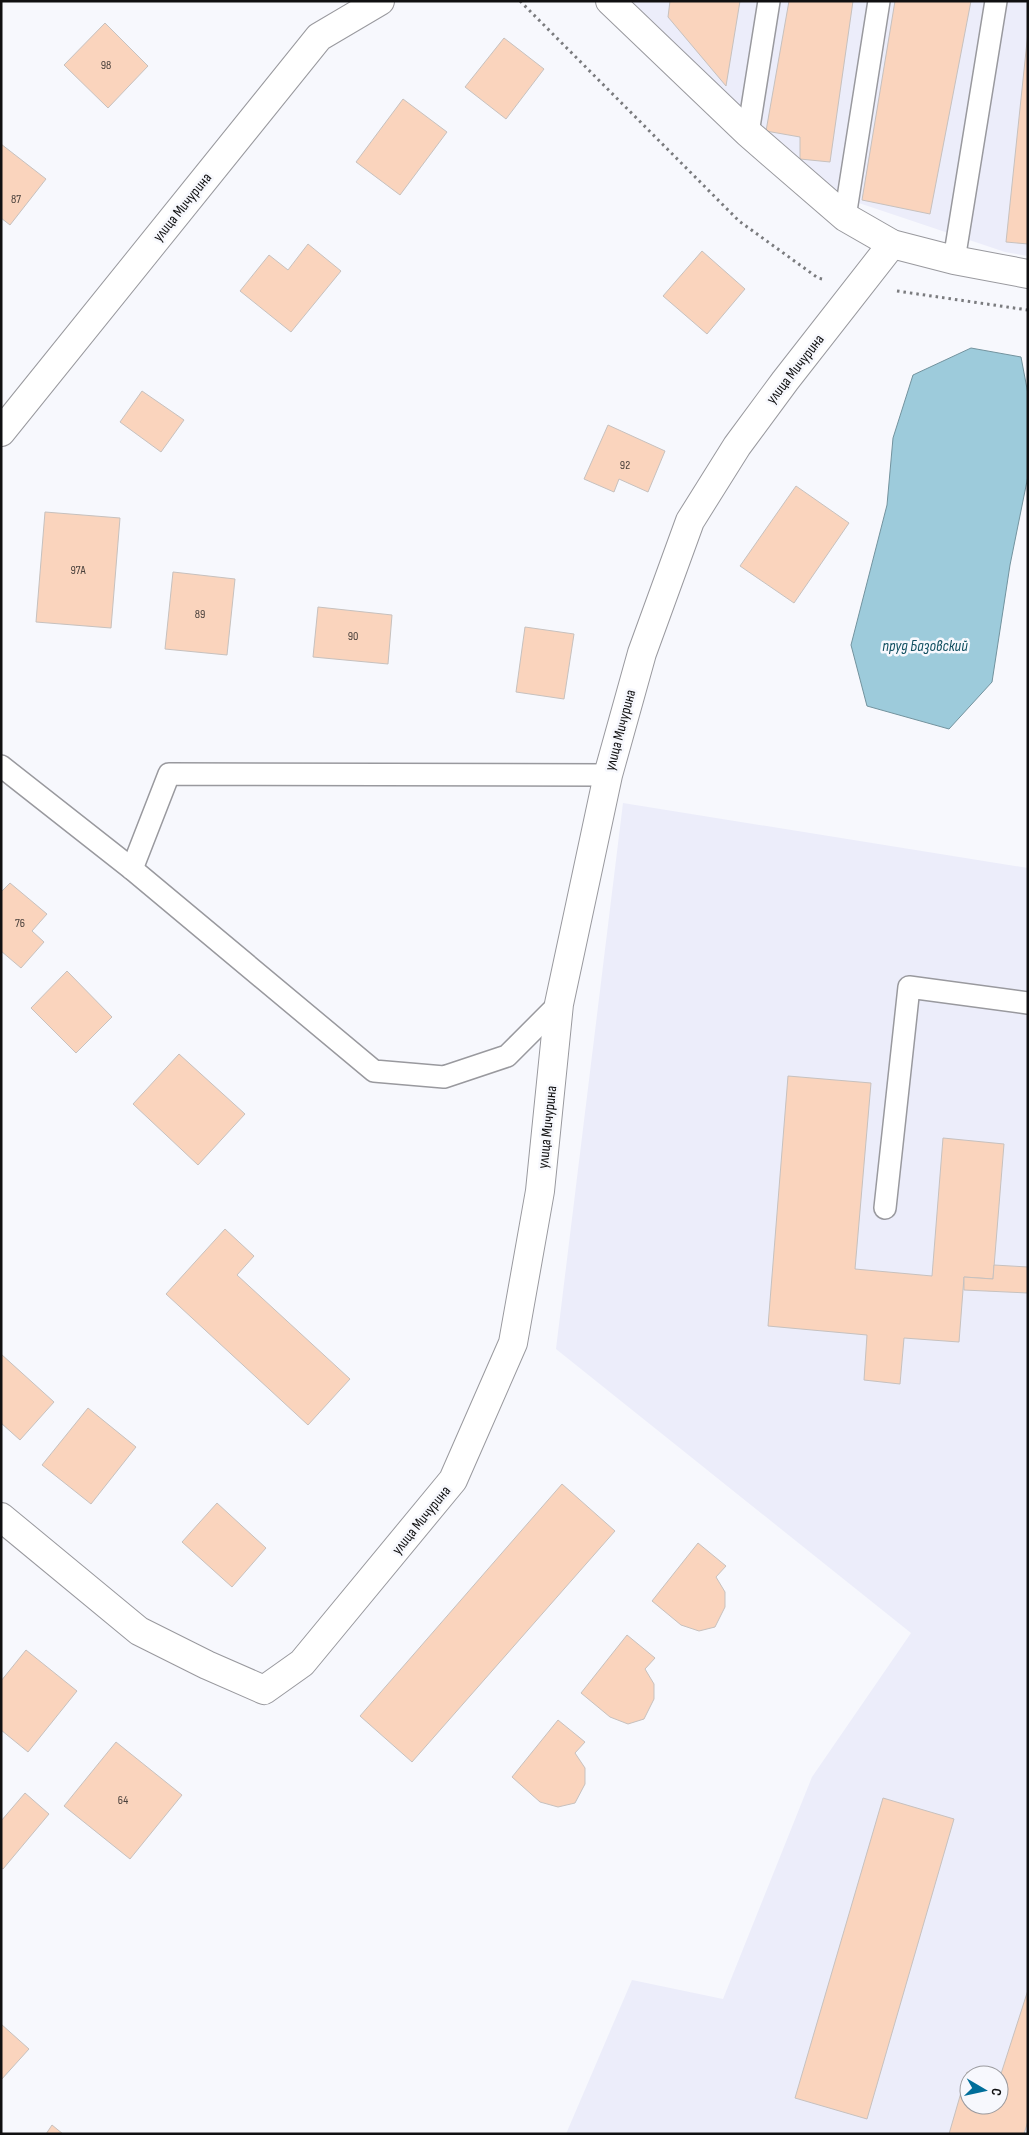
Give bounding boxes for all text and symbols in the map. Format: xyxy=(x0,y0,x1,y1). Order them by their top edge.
house number: 98 xyxy=(101,58,111,73)
street label: улица Мичурина xyxy=(149,169,216,246)
house number: 87 xyxy=(11,192,21,207)
street label: улица Мичурина xyxy=(762,331,829,408)
house number: 92 xyxy=(620,458,630,473)
house number: 97А xyxy=(70,563,86,578)
house number: 89 xyxy=(195,607,205,622)
house number: 90 xyxy=(348,629,358,644)
water label: пруд Базовский xyxy=(882,637,968,656)
street label: улица Мичурина xyxy=(601,687,640,773)
house number: 76 xyxy=(15,916,25,931)
street label: улица Мичурина xyxy=(534,1084,561,1169)
street label: улица Мичурина xyxy=(388,1482,455,1559)
house number: 64 xyxy=(118,1793,128,1808)
north arrow xyxy=(959,2065,1009,2115)
text: С xyxy=(987,2087,1005,2097)

